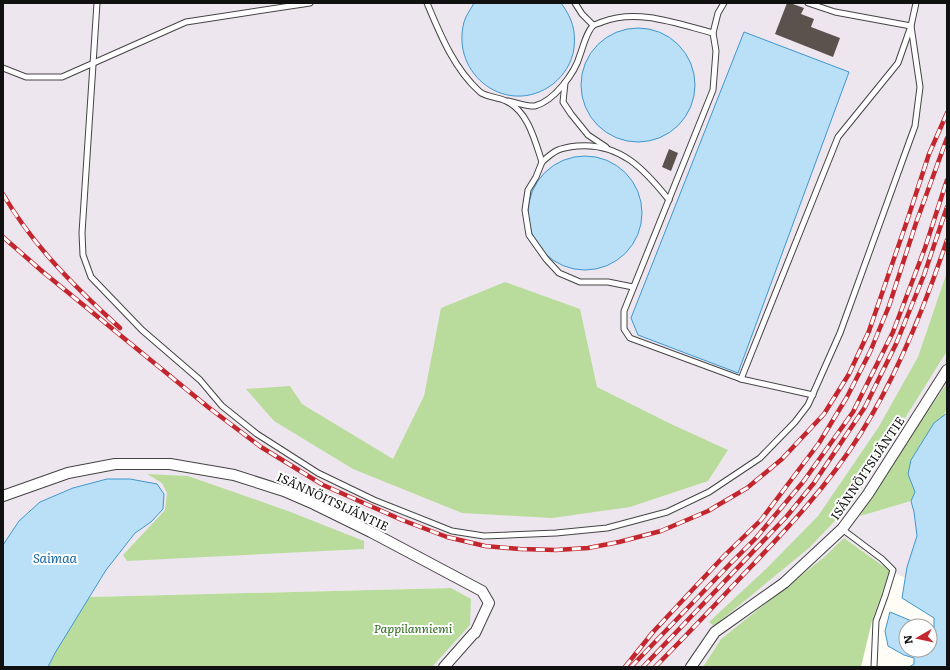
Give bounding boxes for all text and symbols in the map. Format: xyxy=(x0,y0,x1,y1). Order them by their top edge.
street label: ISÄNNÖITSIJÄNTIE xyxy=(826,412,909,523)
street label: ISÄNNÖITSIJÄNTIE xyxy=(274,467,392,535)
water label: Saimaa xyxy=(33,548,78,567)
north arrow xyxy=(898,618,938,658)
park label: Pappilanniemi xyxy=(374,619,453,637)
text: N xyxy=(899,634,916,646)

